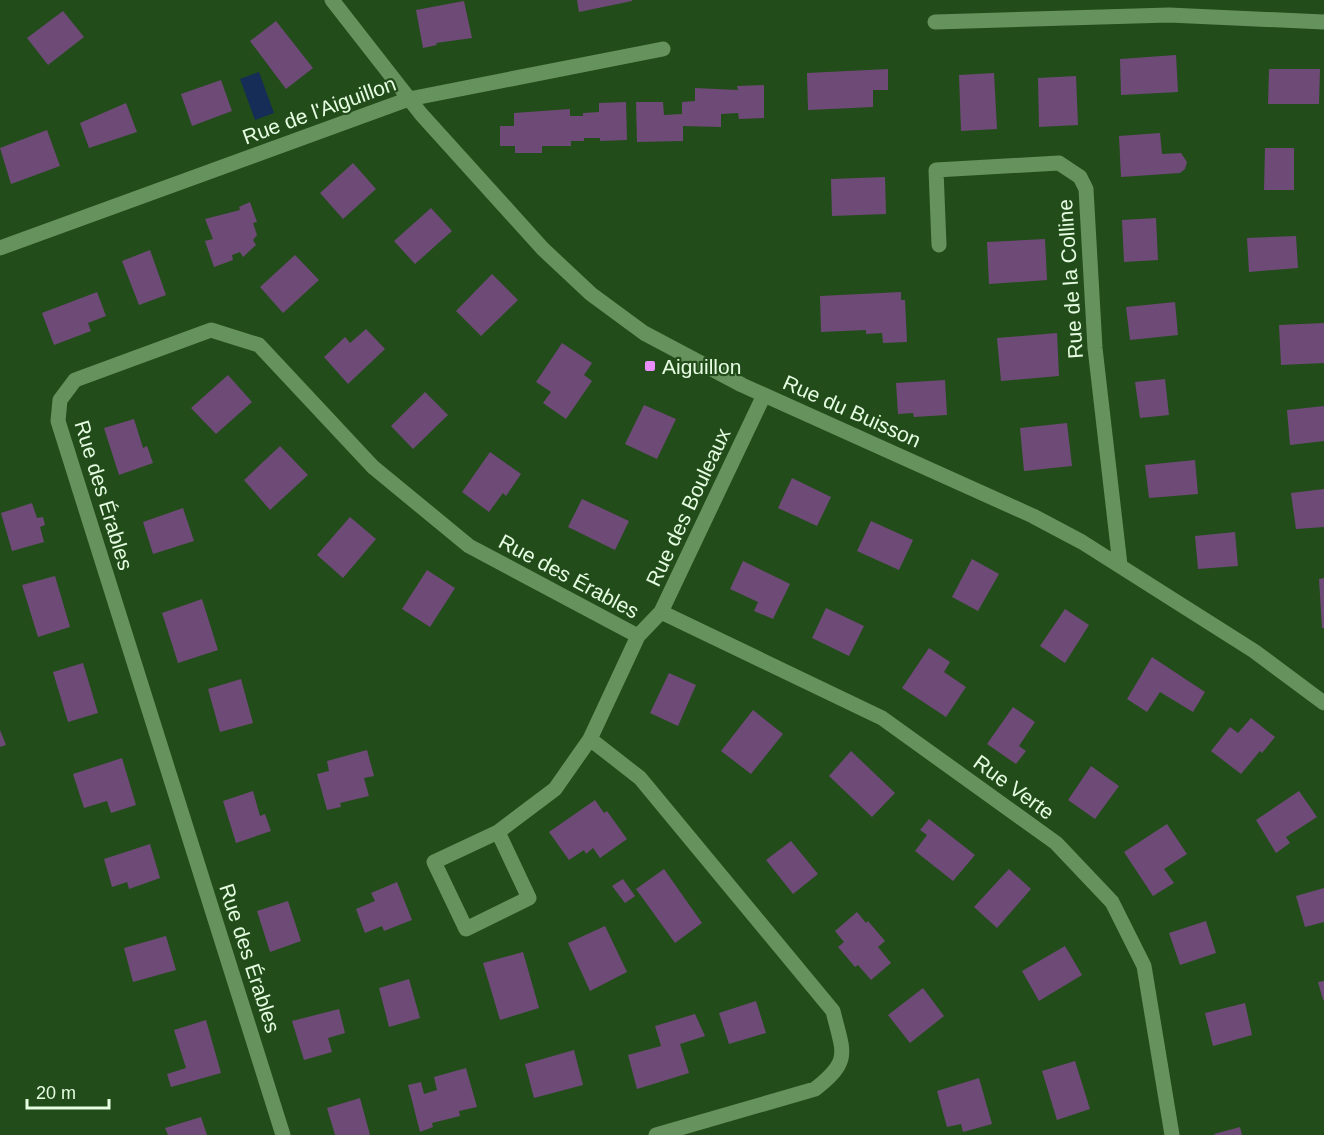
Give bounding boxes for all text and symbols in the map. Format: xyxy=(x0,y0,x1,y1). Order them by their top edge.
street label: Rue de l'Aiguillon xyxy=(239,72,399,148)
street label: Rue de la Colline xyxy=(1053,198,1087,360)
place label: Aiguillon xyxy=(662,355,741,378)
marker: Aiguillon xyxy=(643,359,657,373)
street label: Rue du Buisson xyxy=(780,370,924,452)
street label: Rue des Érables xyxy=(70,417,138,573)
street label: Rue des Bouleaux xyxy=(641,424,735,590)
street label: Rue des Érables xyxy=(495,529,643,623)
street label: Rue Verte xyxy=(969,750,1059,824)
street label: Rue des Érables xyxy=(215,881,285,1035)
scale bar xyxy=(27,1072,110,1110)
text: 20 m xyxy=(36,1083,76,1103)

